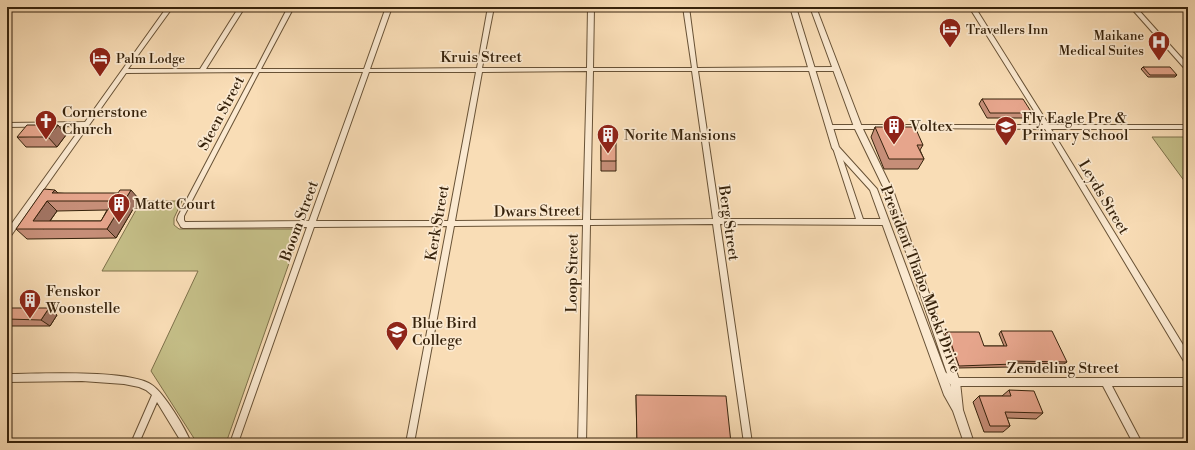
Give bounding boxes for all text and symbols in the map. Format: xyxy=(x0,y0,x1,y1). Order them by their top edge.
hotel icon: Travellers Inn xyxy=(937,16,963,49)
place label: Travellers Inn xyxy=(966,22,1048,38)
place label: Maikane Medical Suites xyxy=(1059,28,1144,59)
hospital icon: Maikane Medical Suites xyxy=(1146,29,1172,62)
hotel icon: Palm Lodge xyxy=(87,45,113,78)
street label: Kruis Street xyxy=(440,48,523,67)
place label: Palm Lodge xyxy=(116,51,186,67)
street label: Steen Street xyxy=(194,72,249,154)
place label: Cornerstone Church xyxy=(62,103,147,139)
church icon: Cornerstone Church xyxy=(33,108,59,141)
place label: Fly Eagle Pre & Primary School xyxy=(1022,109,1129,145)
building icon: Voltex xyxy=(881,113,907,146)
school or university icon: Fly Eagle Pre & Primary School xyxy=(993,114,1019,147)
place label: Voltex xyxy=(909,117,953,136)
building icon: Norite Mansions xyxy=(595,122,621,155)
place label: Norite Mansions xyxy=(624,126,736,145)
street label: Leyds Street xyxy=(1074,157,1134,238)
street label: Boom Street xyxy=(276,178,323,265)
street label: Kerk Street xyxy=(422,183,454,262)
street label: Berg Street xyxy=(714,183,743,263)
street label: President Thabo Mbeki Drive xyxy=(876,183,965,376)
building icon: Matte Court xyxy=(106,191,132,224)
place label: Matte Court xyxy=(134,195,216,214)
street label: Dwars Street xyxy=(494,201,581,222)
street label: Loop Street xyxy=(562,233,583,313)
place label: Fenskor Woonstelle xyxy=(45,282,120,318)
building icon: Fenskor Woonstelle xyxy=(17,287,43,320)
place label: Blue Bird College xyxy=(411,314,477,350)
school or university icon: Blue Bird College xyxy=(384,319,410,352)
street label: Zendeling Street xyxy=(1007,359,1120,378)

